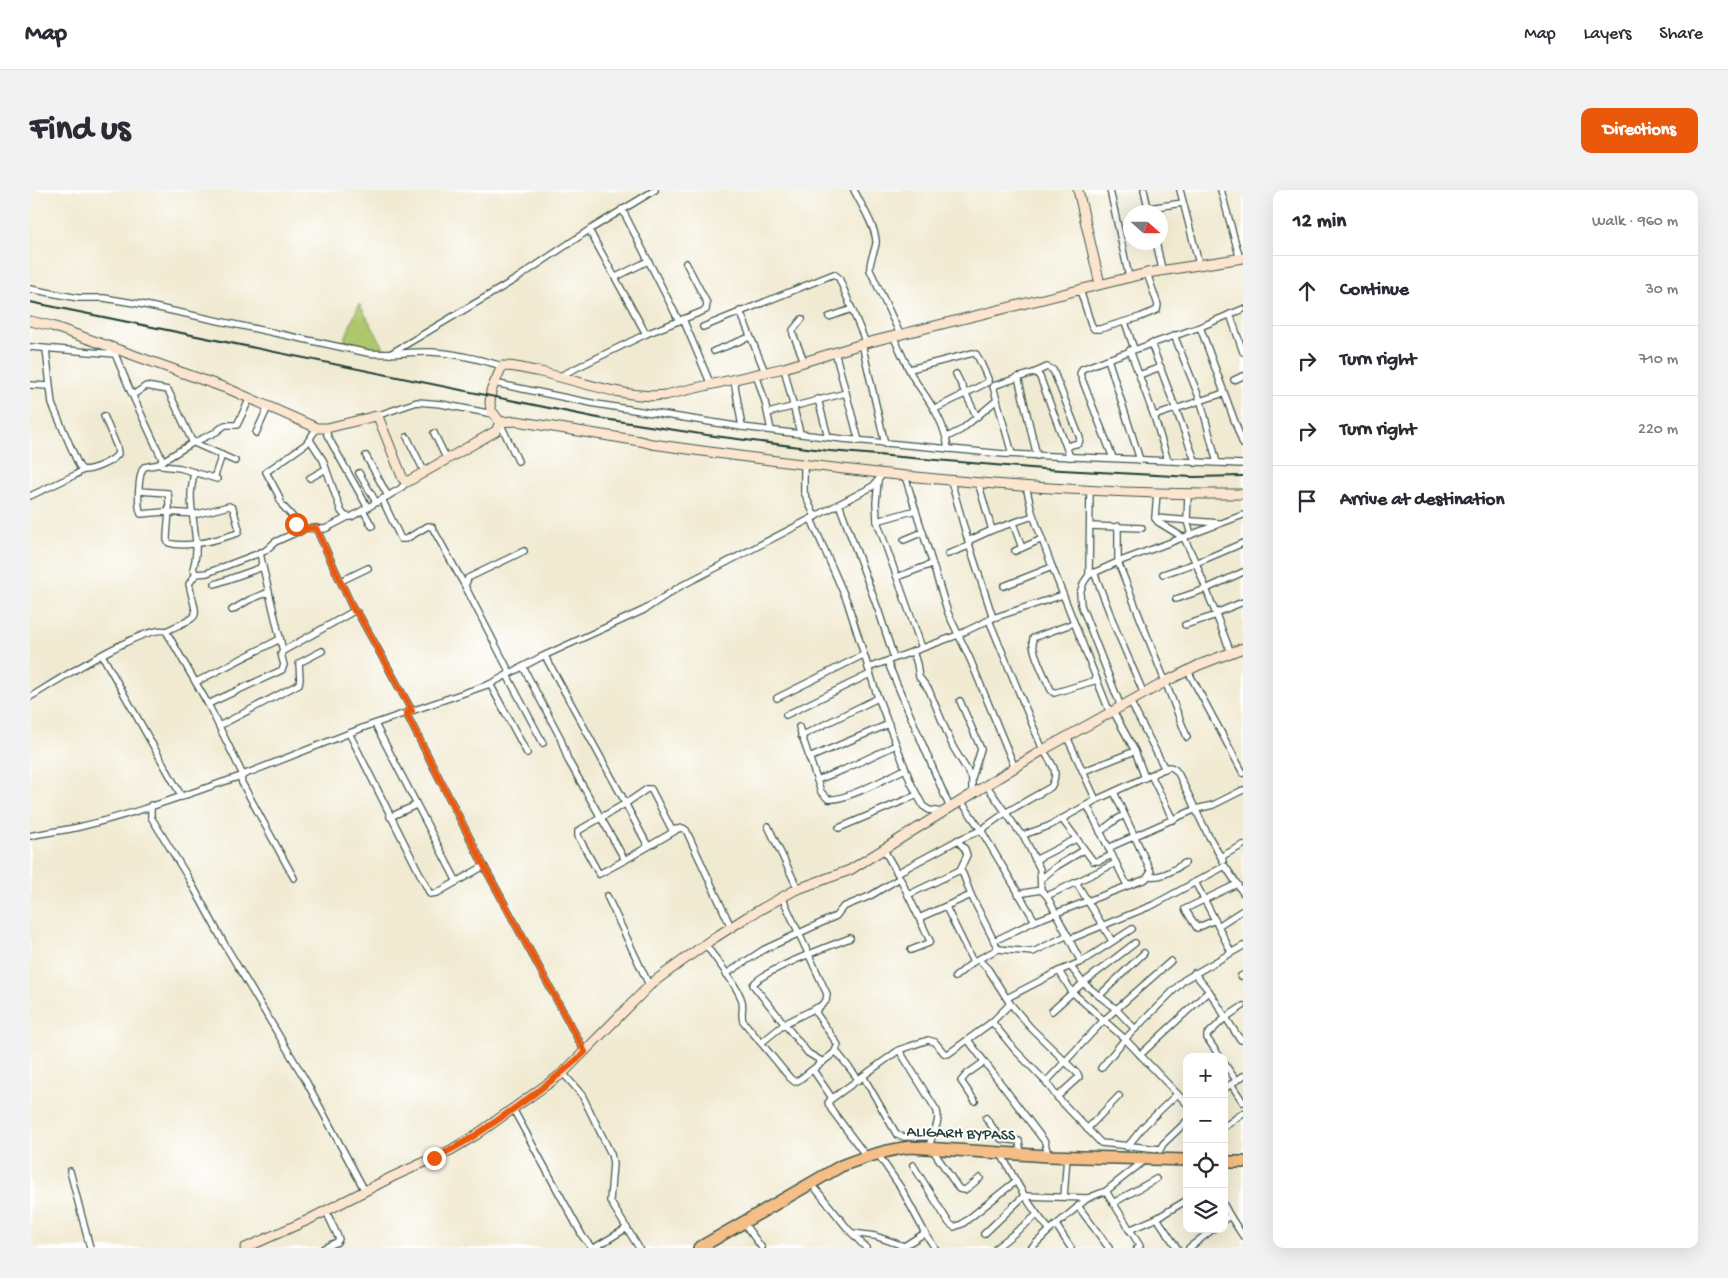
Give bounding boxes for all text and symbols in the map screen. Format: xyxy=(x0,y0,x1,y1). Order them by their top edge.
text: Map xyxy=(25,20,67,49)
text: Map xyxy=(1524,24,1556,45)
text: Layers xyxy=(1584,24,1631,45)
text: Share xyxy=(1659,24,1703,45)
button: Directions xyxy=(1581,108,1698,153)
text: Find us xyxy=(30,110,130,151)
north arrow xyxy=(1123,205,1168,250)
text: 12 min xyxy=(1293,210,1346,235)
text: Walk · 960 m xyxy=(1592,213,1678,232)
icon: ahead xyxy=(1293,277,1321,305)
text: Continue xyxy=(1340,279,1409,302)
text: 30 m xyxy=(1645,281,1678,300)
icon: right xyxy=(1293,347,1321,375)
text: Turn right xyxy=(1340,349,1416,372)
text: 710 m xyxy=(1639,351,1678,370)
icon: right xyxy=(1293,417,1321,445)
text: Turn right xyxy=(1340,419,1416,442)
text: 220 m xyxy=(1638,421,1678,440)
icon: arrive xyxy=(1293,487,1321,515)
text: Arrive at destination xyxy=(1340,489,1504,512)
route start xyxy=(285,513,308,536)
map controls xyxy=(1183,1053,1228,1233)
button: + xyxy=(1183,1053,1228,1098)
button: − xyxy=(1183,1098,1228,1143)
street label: ALIGARH BYPASS xyxy=(906,1124,1016,1146)
button: locate xyxy=(1183,1143,1228,1188)
route end xyxy=(423,1147,446,1170)
button: layers xyxy=(1183,1188,1228,1233)

